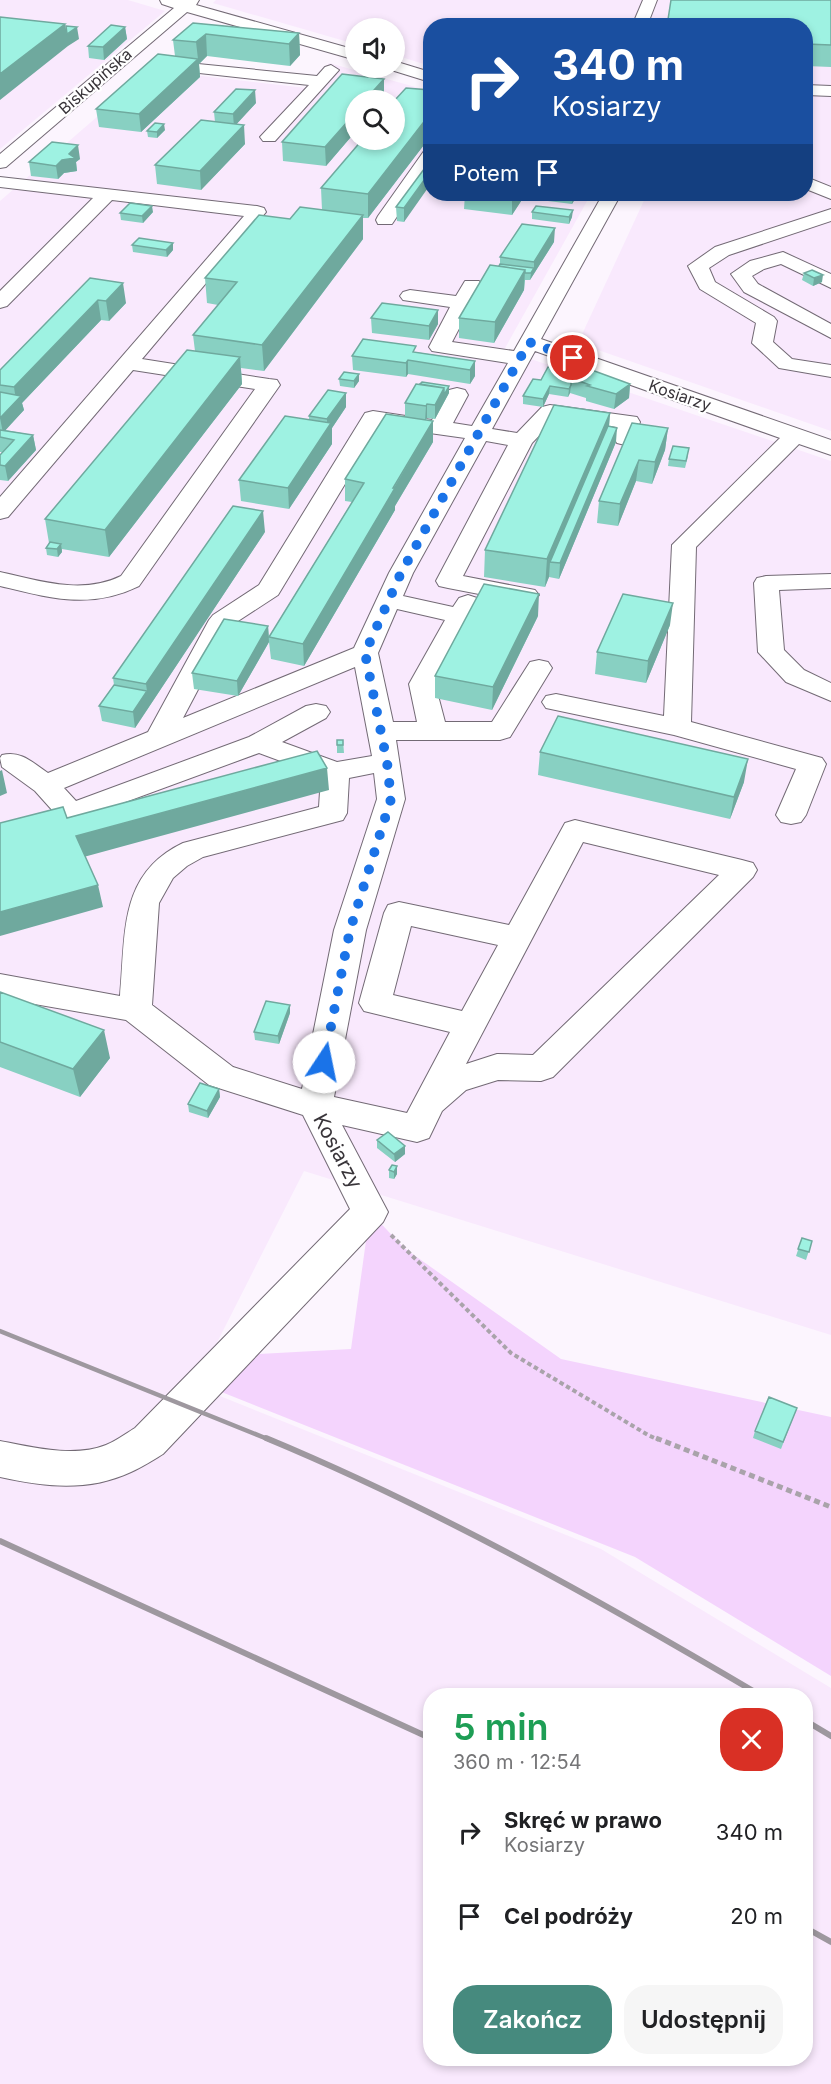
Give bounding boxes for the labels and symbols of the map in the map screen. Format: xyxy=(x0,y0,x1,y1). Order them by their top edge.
street label: Biskupińska xyxy=(54,44,136,118)
pin xyxy=(547,332,598,383)
street label: Kosiarzy xyxy=(646,375,714,415)
position arrow xyxy=(292,1030,356,1094)
street label: Kosiarzy xyxy=(308,1110,368,1192)

